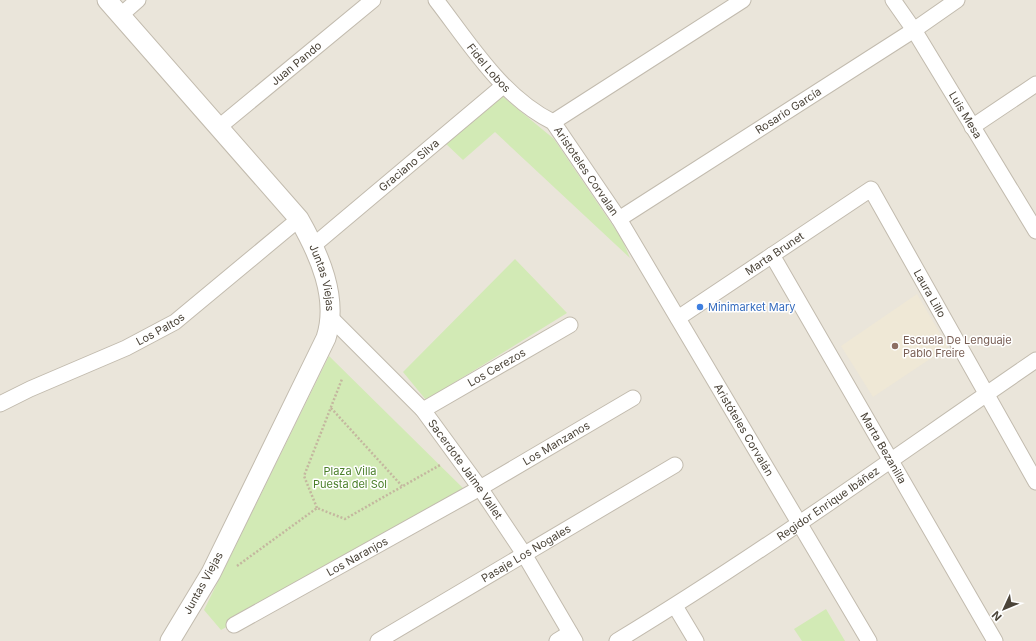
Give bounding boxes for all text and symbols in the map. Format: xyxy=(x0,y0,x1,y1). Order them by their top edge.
street label: Juan Pando xyxy=(268,38,325,88)
street label: Fidel Lobos xyxy=(464,41,514,95)
street label: Rosario García xyxy=(753,84,824,137)
street label: Luis Mesa xyxy=(946,89,985,141)
street label: Aristoteles Corvalan xyxy=(551,124,622,218)
street label: Graciano Silva xyxy=(376,136,442,195)
street label: Marta Brunet xyxy=(742,229,807,278)
street label: Juntas Viejas xyxy=(306,242,337,312)
street label: Laura Lillo xyxy=(911,267,949,320)
place label: Minimarket Mary xyxy=(708,300,795,314)
marker: Minimarket Mary xyxy=(695,302,705,312)
street label: Los Paltos xyxy=(134,310,188,348)
place label: Escuela De Lenguaje Pablo Freire xyxy=(903,333,1012,360)
marker: Escuela De Lenguaje Pablo Freire xyxy=(890,341,900,351)
street label: Los Cerezos xyxy=(465,345,528,390)
street label: Aristóteles Corvalán xyxy=(711,381,777,479)
street label: Marta Bezanilla xyxy=(858,410,910,486)
street label: Sacerdote Jaime Vallet xyxy=(425,417,506,522)
street label: Los Manzanos xyxy=(520,418,592,468)
park label: Plaza Villa Puesta del Sol xyxy=(313,464,387,491)
street label: Regidor Enrique Ibáñez xyxy=(774,464,882,543)
street label: Pasaje Los Nogales xyxy=(479,521,574,585)
street label: Los Naranjos xyxy=(324,534,391,579)
street label: Juntas Viejas xyxy=(180,549,226,617)
north arrow xyxy=(984,589,1024,629)
text: N xyxy=(989,608,1005,624)

